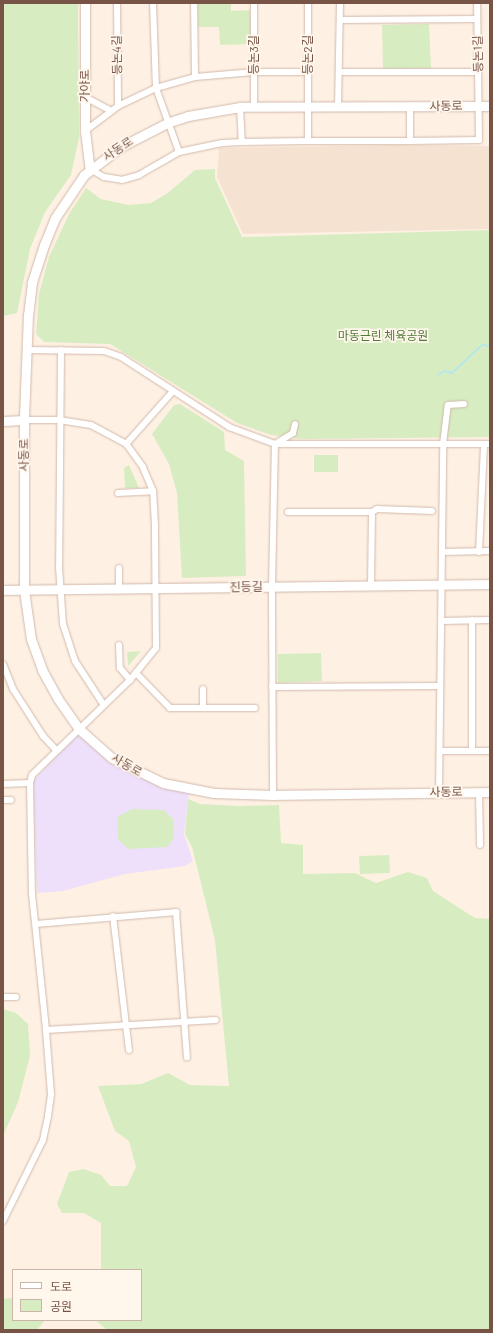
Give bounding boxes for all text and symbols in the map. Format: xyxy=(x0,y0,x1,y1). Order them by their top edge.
street label: 등논4길 xyxy=(109,35,125,75)
street label: 등논3길 xyxy=(247,35,261,75)
street label: 등논2길 xyxy=(301,35,315,75)
street label: 등논1길 xyxy=(470,35,486,73)
street label: 가야로 xyxy=(78,69,92,103)
street label: 사동로 xyxy=(429,99,463,113)
street label: 사동로 xyxy=(100,134,136,164)
park label: 마동근린 체육공원 xyxy=(338,329,428,343)
street label: 사동로 xyxy=(17,438,31,472)
street label: 진등길 xyxy=(229,580,263,594)
street label: 사동로 xyxy=(109,750,145,780)
street label: 사동로 xyxy=(429,785,463,799)
legend xyxy=(12,1269,142,1321)
text: 도로 xyxy=(50,1279,72,1293)
text: 공원 xyxy=(50,1299,72,1313)

